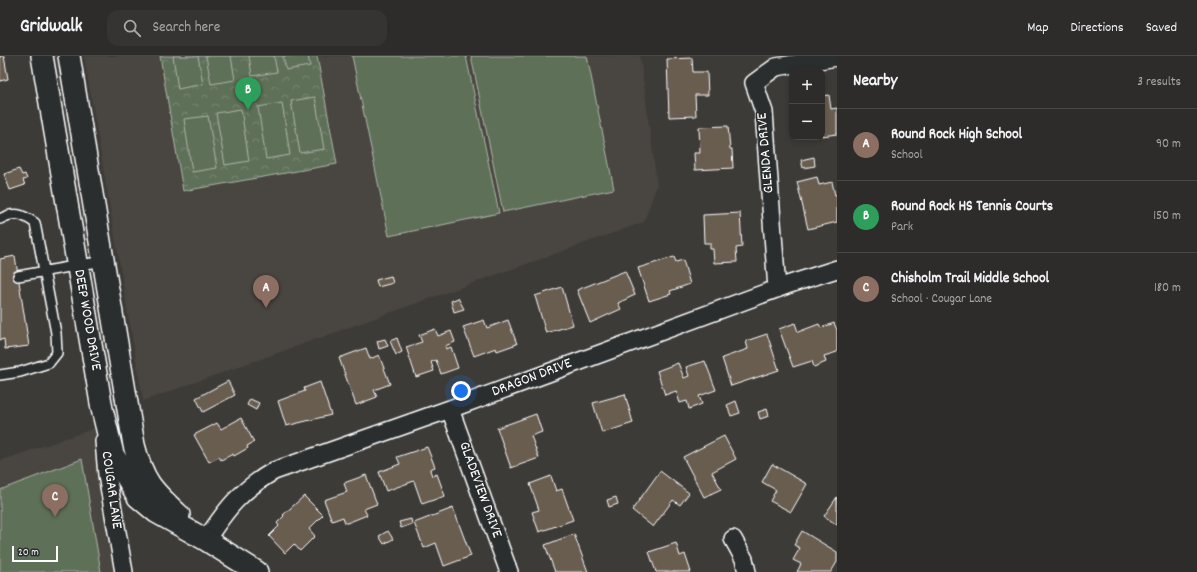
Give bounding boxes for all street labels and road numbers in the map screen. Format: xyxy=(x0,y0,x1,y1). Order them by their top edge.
street label: GLENDA DRIVE xyxy=(751,111,780,194)
street label: DEEP WOOD DRIVE xyxy=(67,268,107,372)
street label: DRAGON DRIVE xyxy=(489,353,575,403)
street label: GLADEVIEW DRIVE xyxy=(452,439,508,541)
street label: COUGAR LANE xyxy=(95,450,127,530)

